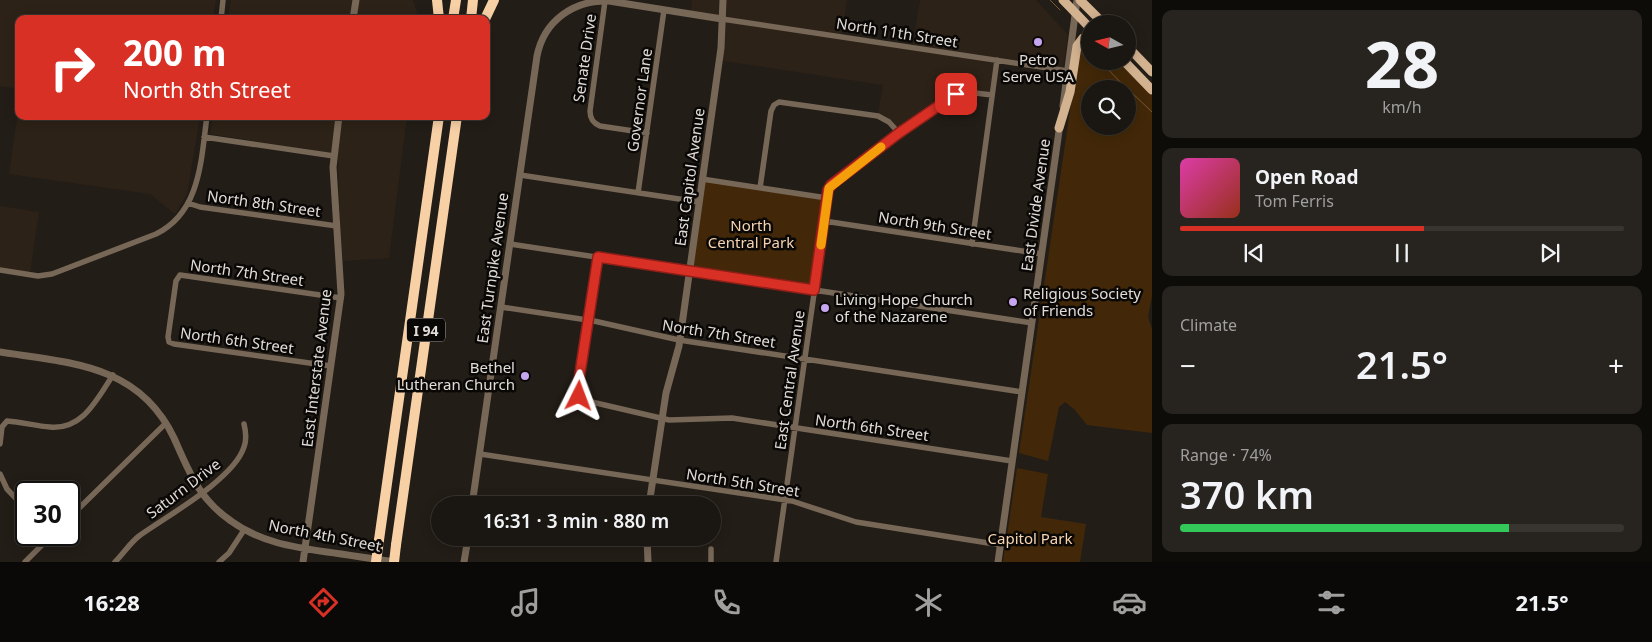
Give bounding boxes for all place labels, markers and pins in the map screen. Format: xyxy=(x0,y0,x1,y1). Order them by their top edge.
marker: Petro Serve USA xyxy=(1032,36,1044,48)
place label: Petro Serve USA xyxy=(1002,49,1074,86)
pin xyxy=(935,73,977,115)
place label: Religious Society of Friends xyxy=(1023,283,1141,320)
place label: Living Hope Church of the Nazarene xyxy=(835,289,973,326)
marker: Religious Society of Friends xyxy=(1007,296,1019,308)
marker: Living Hope Church of the Nazarene xyxy=(819,302,831,314)
place label: Bethel Lutheran Church xyxy=(397,357,515,394)
marker: Bethel Lutheran Church xyxy=(519,370,531,382)

